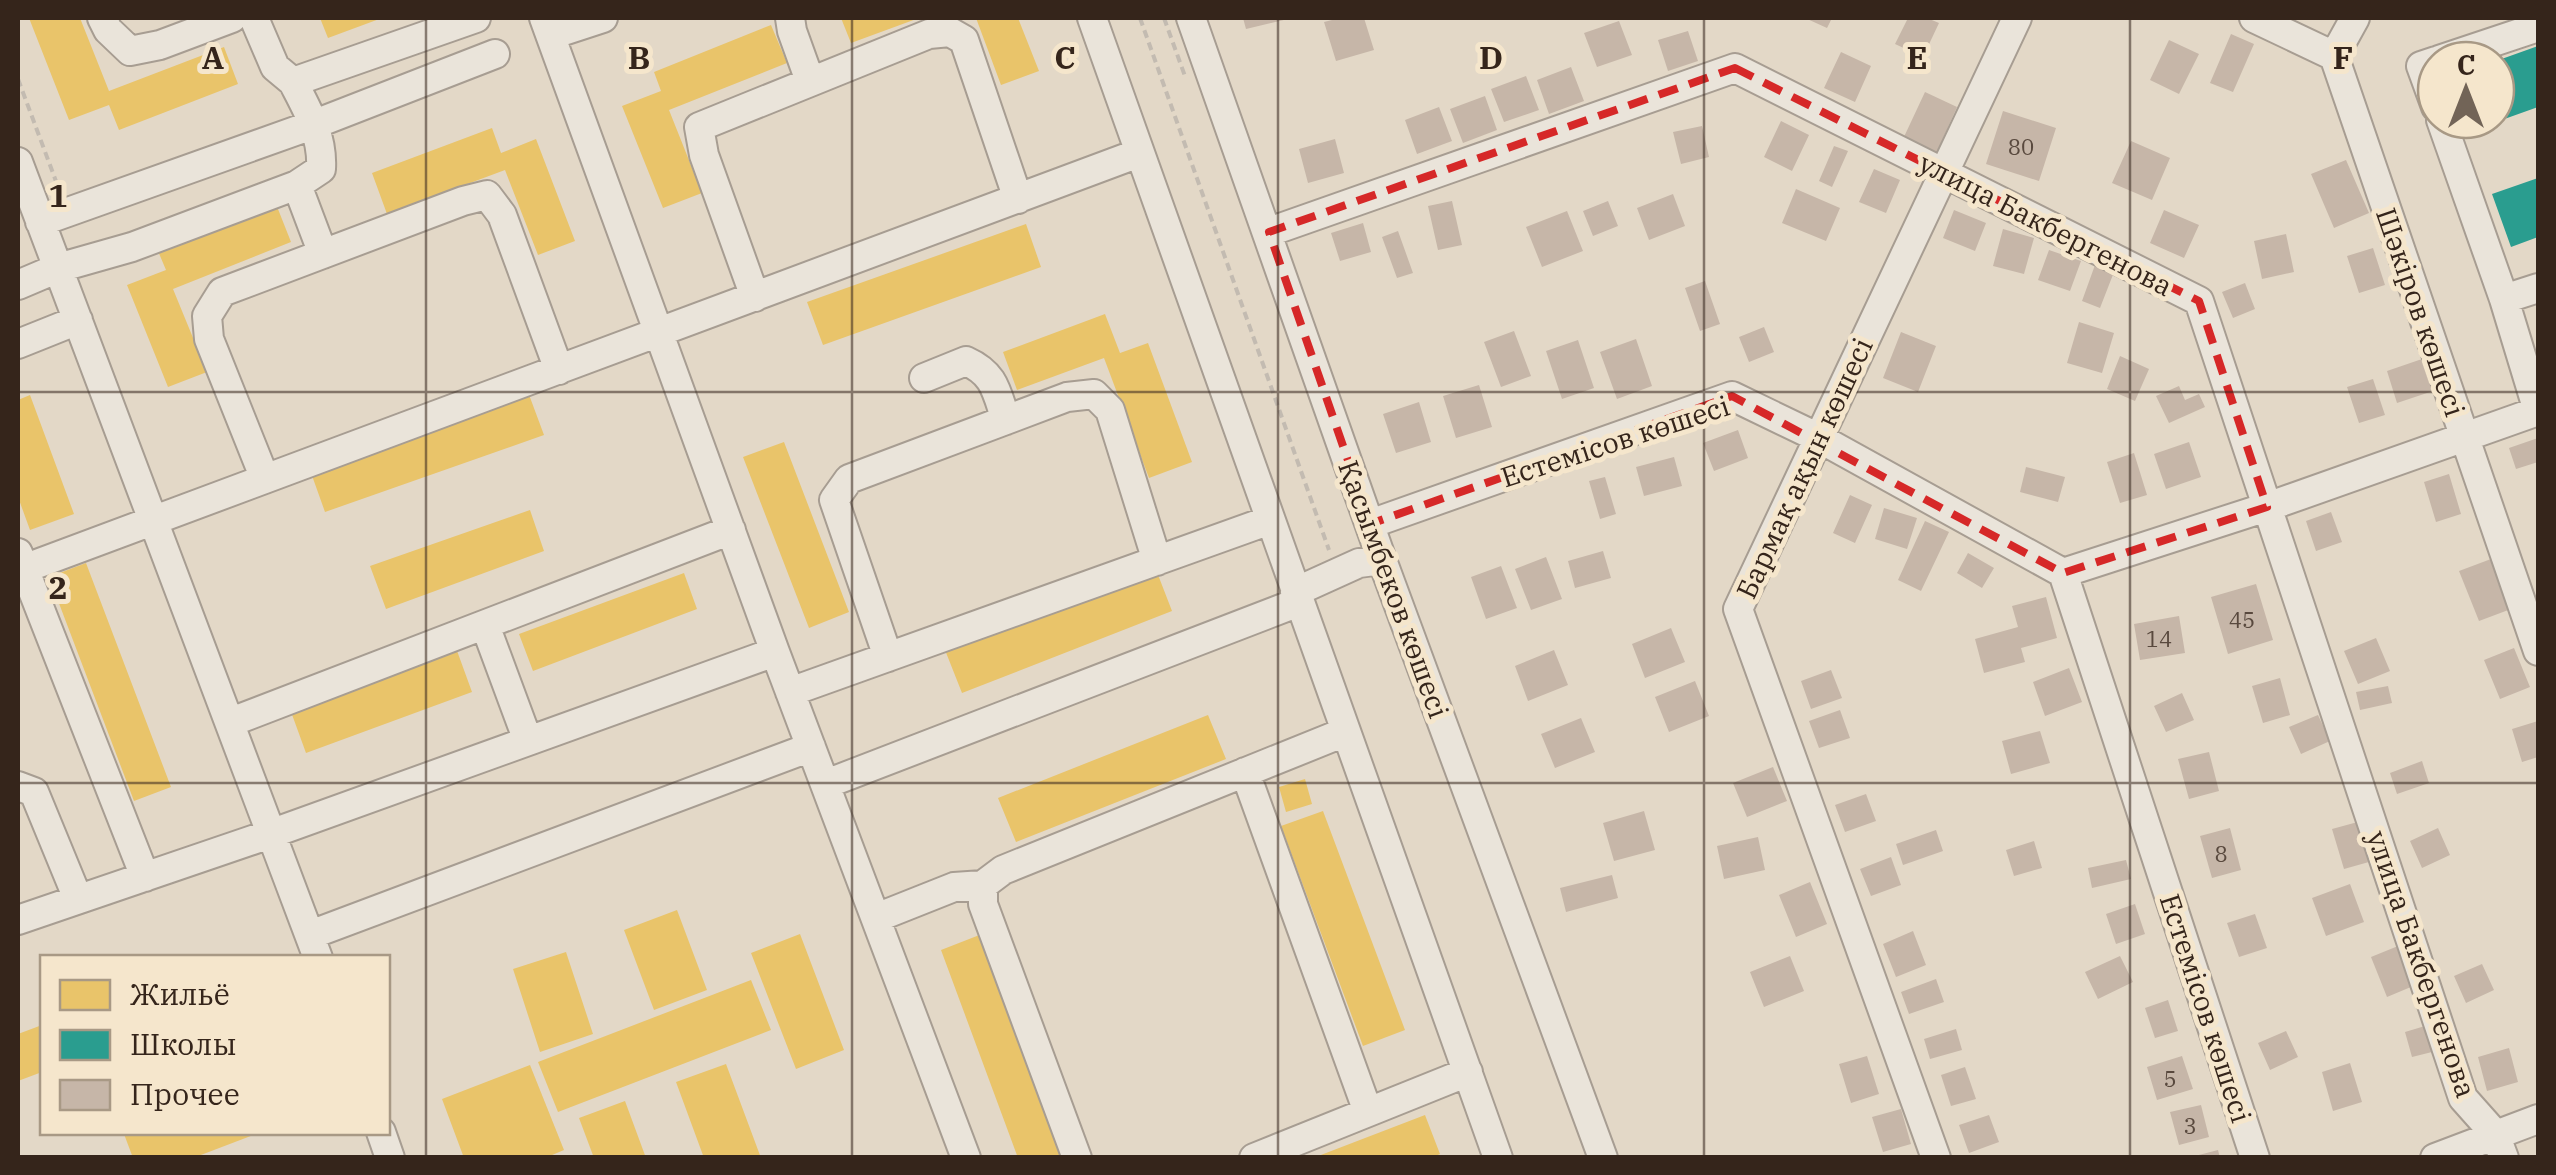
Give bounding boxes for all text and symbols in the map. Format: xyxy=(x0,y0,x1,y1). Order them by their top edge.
text: A xyxy=(202,36,224,78)
text: B xyxy=(628,36,650,78)
text: C xyxy=(1054,36,1076,78)
text: D xyxy=(1479,36,1503,78)
text: E xyxy=(1906,36,1928,78)
text: F xyxy=(2333,36,2353,78)
north arrow xyxy=(2416,40,2516,140)
text: С xyxy=(2457,46,2475,83)
house number: 80 xyxy=(2008,132,2034,161)
street label: улица Бакбергенова xyxy=(1913,144,2179,304)
text: 1 xyxy=(48,174,68,216)
street label: Шәкіров көшесі xyxy=(2368,203,2474,421)
street label: Бармақ ақын көшесі xyxy=(1727,332,1881,604)
street label: Естемісов көшесі xyxy=(1496,387,1734,495)
street label: Қасымбеков көшесі xyxy=(1330,455,1458,723)
text: 2 xyxy=(48,566,68,608)
house number: 45 xyxy=(2229,605,2255,634)
house number: 14 xyxy=(2146,624,2172,653)
street label: улица Бакбергенова xyxy=(2359,826,2485,1102)
house number: 8 xyxy=(2214,839,2228,868)
street label: Естемісов көшесі xyxy=(2152,889,2260,1127)
legend xyxy=(40,955,390,1135)
text: Жильё xyxy=(130,974,230,1013)
text: Школы xyxy=(130,1024,237,1063)
house number: 5 xyxy=(2163,1064,2177,1093)
text: Прочее xyxy=(130,1074,240,1113)
house number: 3 xyxy=(2183,1111,2197,1140)

